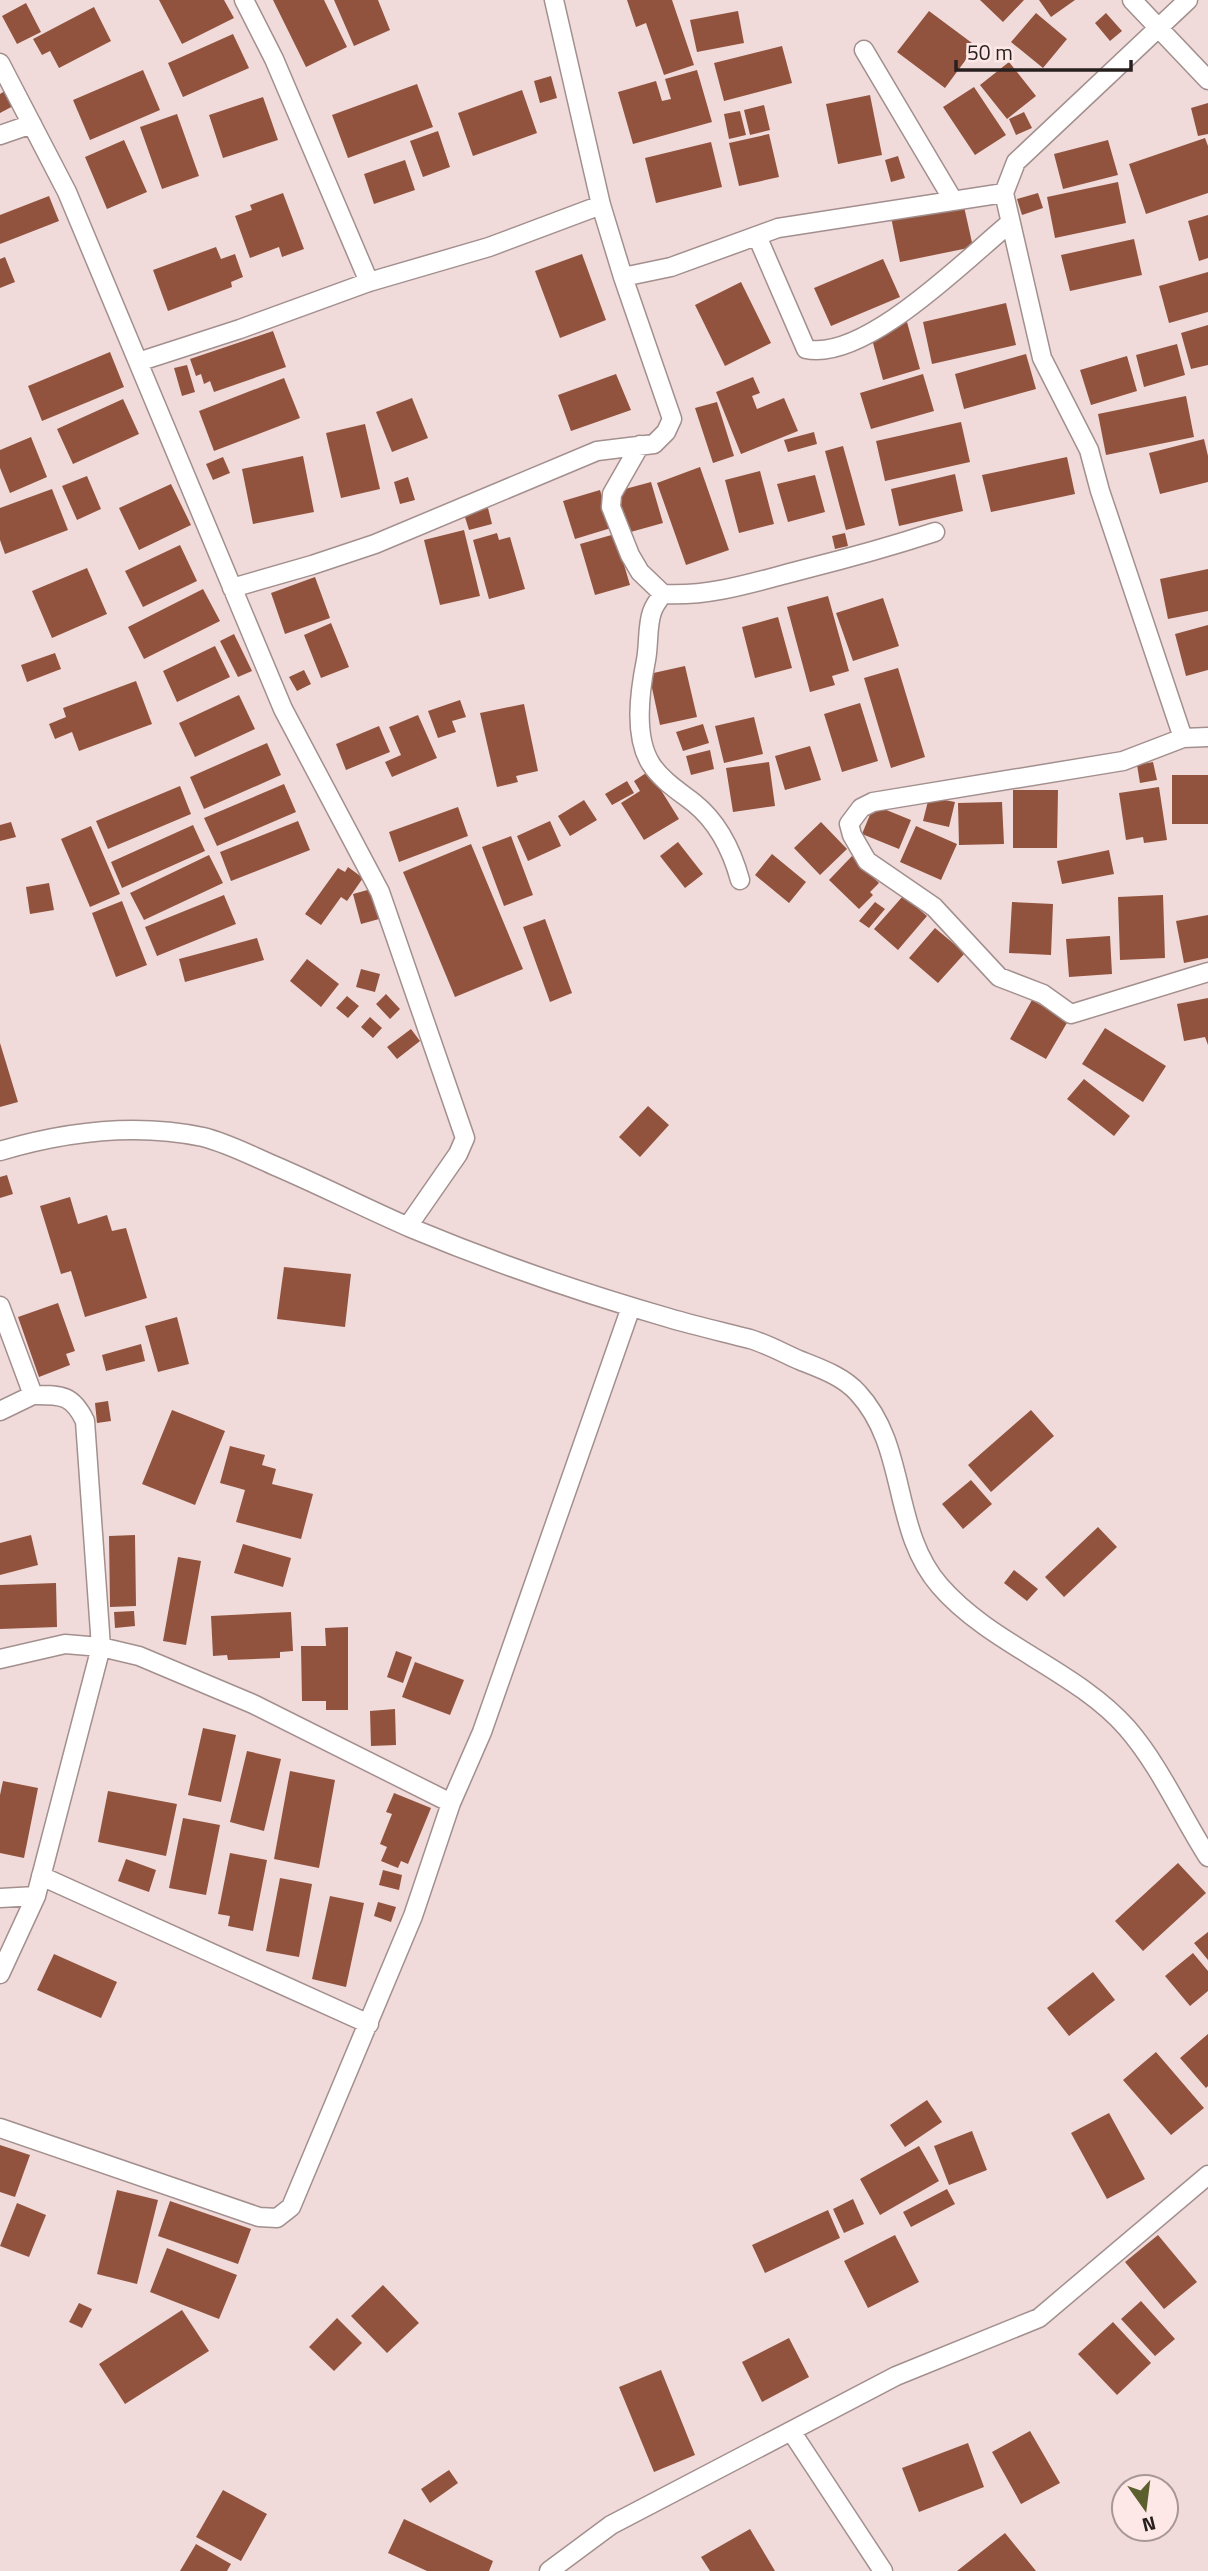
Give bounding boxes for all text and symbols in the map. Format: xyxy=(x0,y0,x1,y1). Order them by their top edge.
scale bar xyxy=(956,28,1131,72)
text: 50 m xyxy=(967,36,1013,68)
north arrow xyxy=(1110,2473,1180,2543)
text: N xyxy=(1139,2509,1159,2541)

